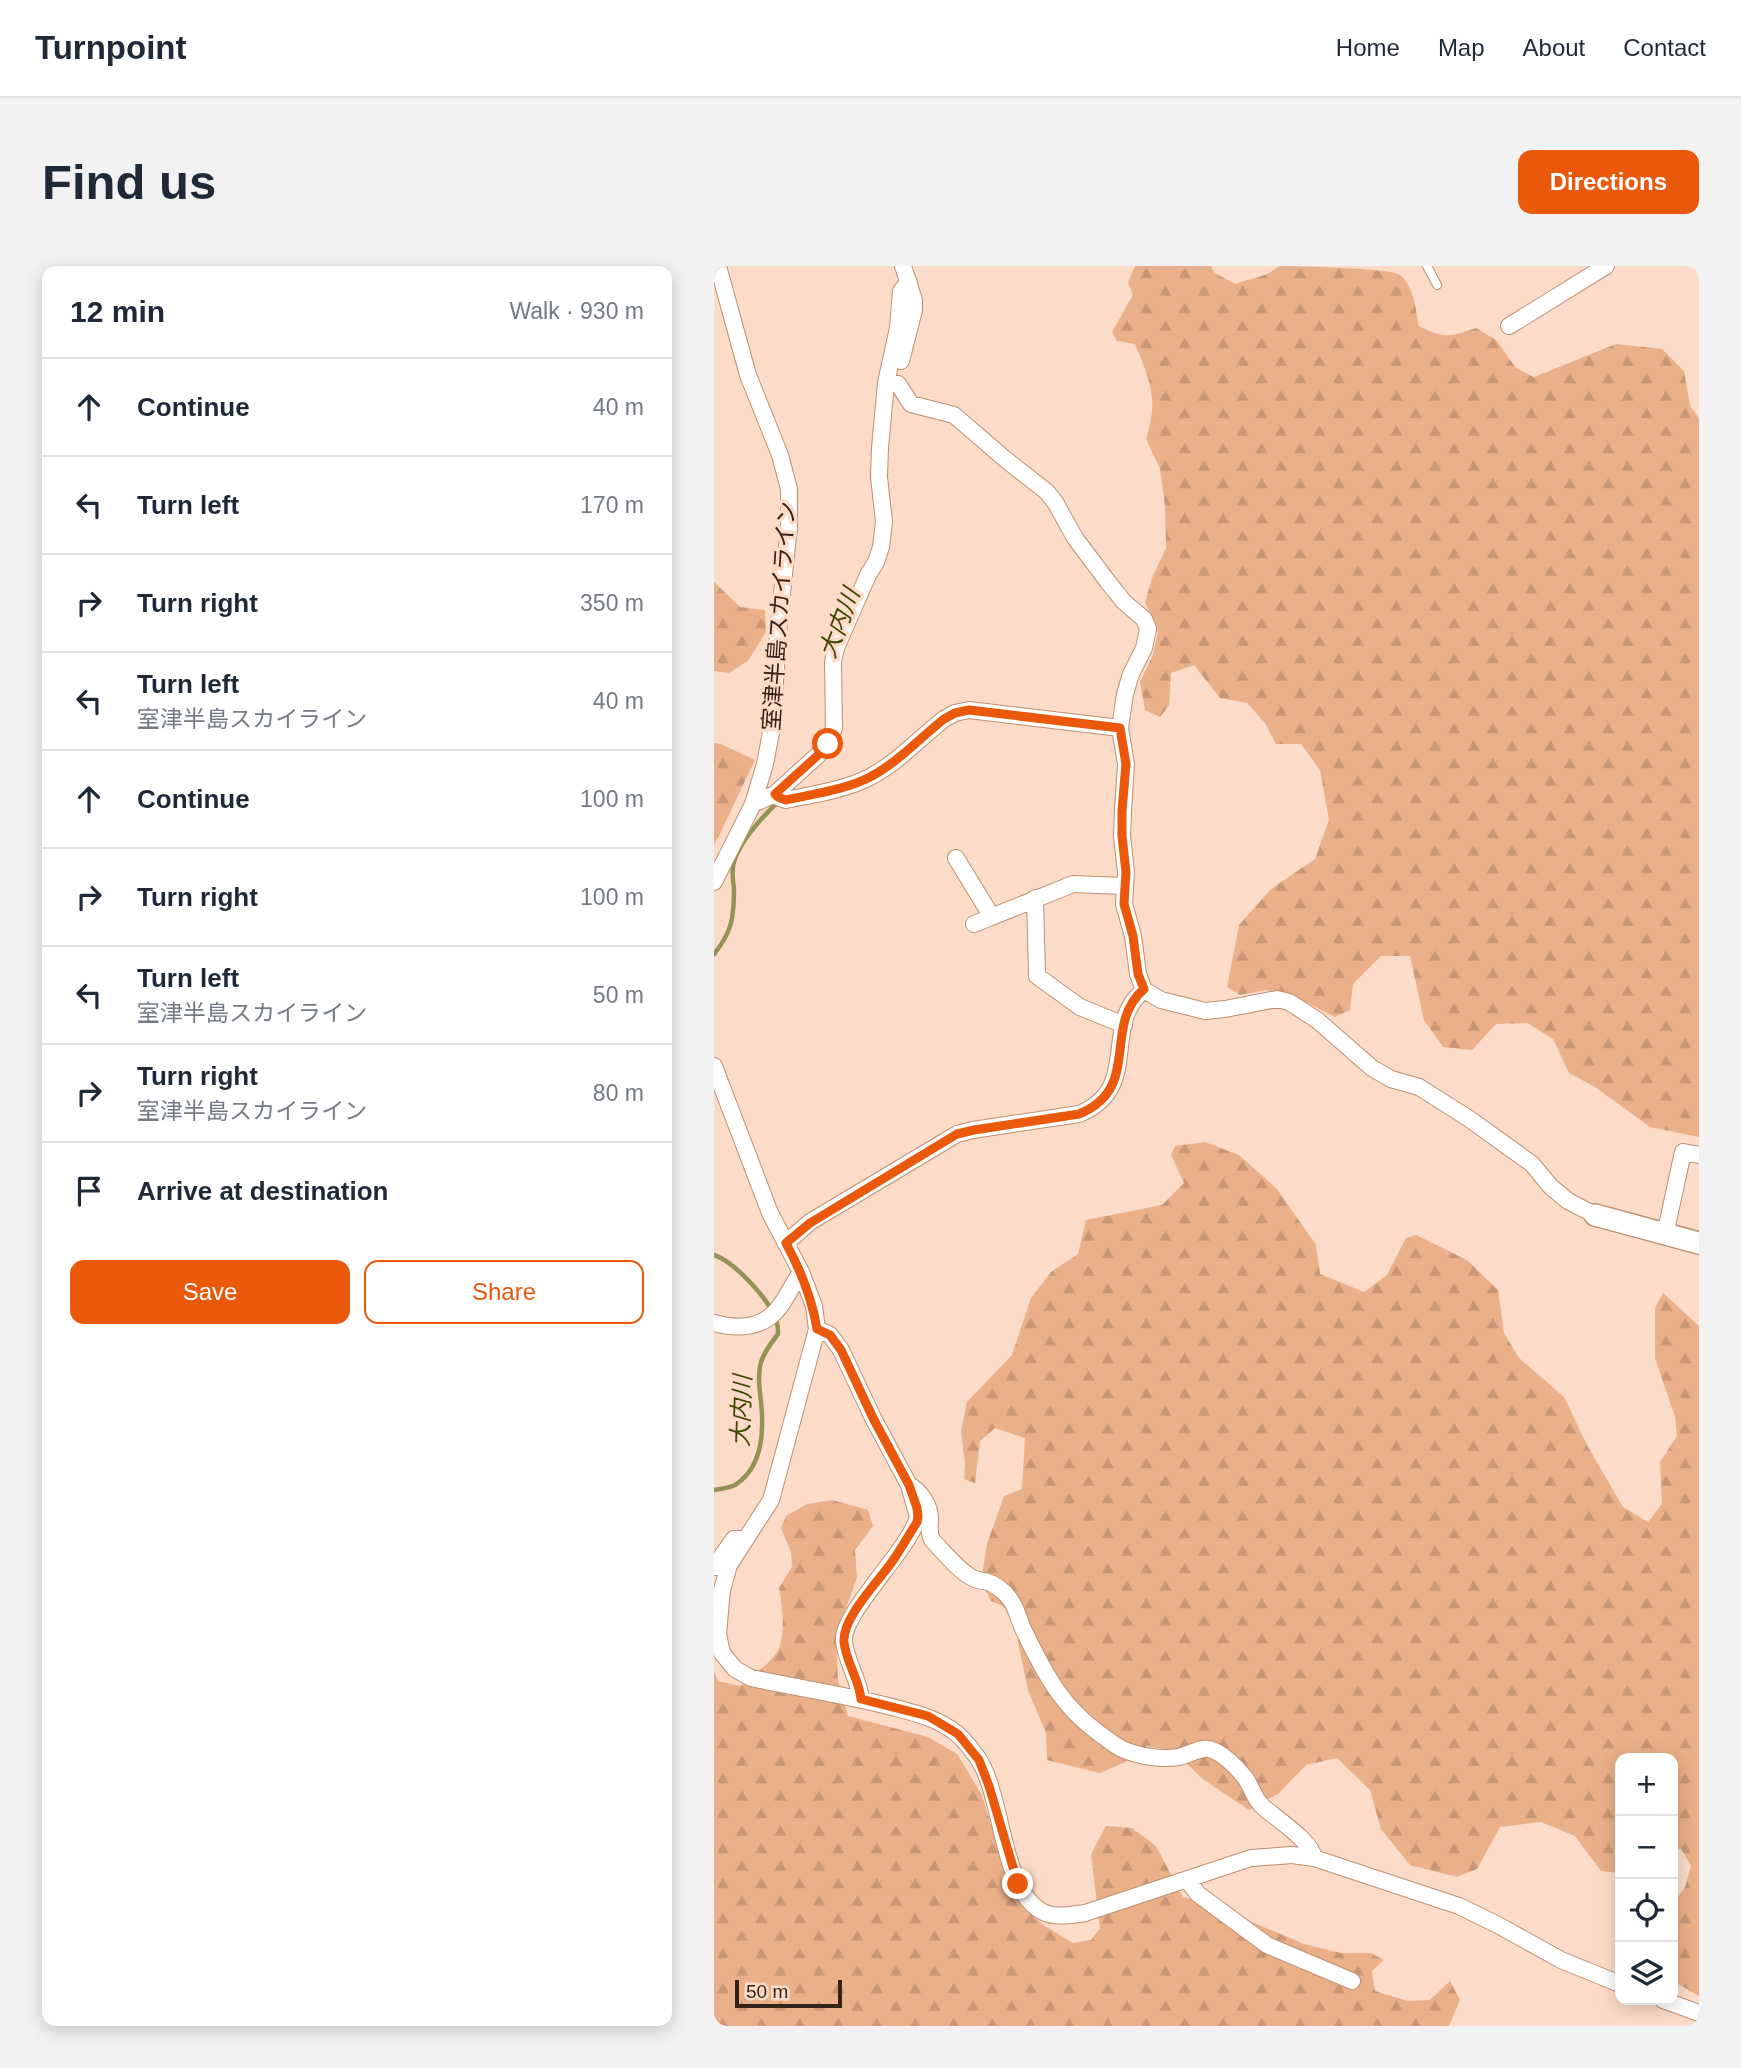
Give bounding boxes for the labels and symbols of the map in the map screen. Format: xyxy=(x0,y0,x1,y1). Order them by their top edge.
street label: 室津半島スカイライン xyxy=(758,500,800,732)
water label: 大内川 xyxy=(813,582,866,661)
route start xyxy=(812,728,843,759)
water label: 大内川 xyxy=(726,1372,756,1447)
route end xyxy=(1002,1868,1033,1899)
scale bar xyxy=(735,1977,842,2009)

